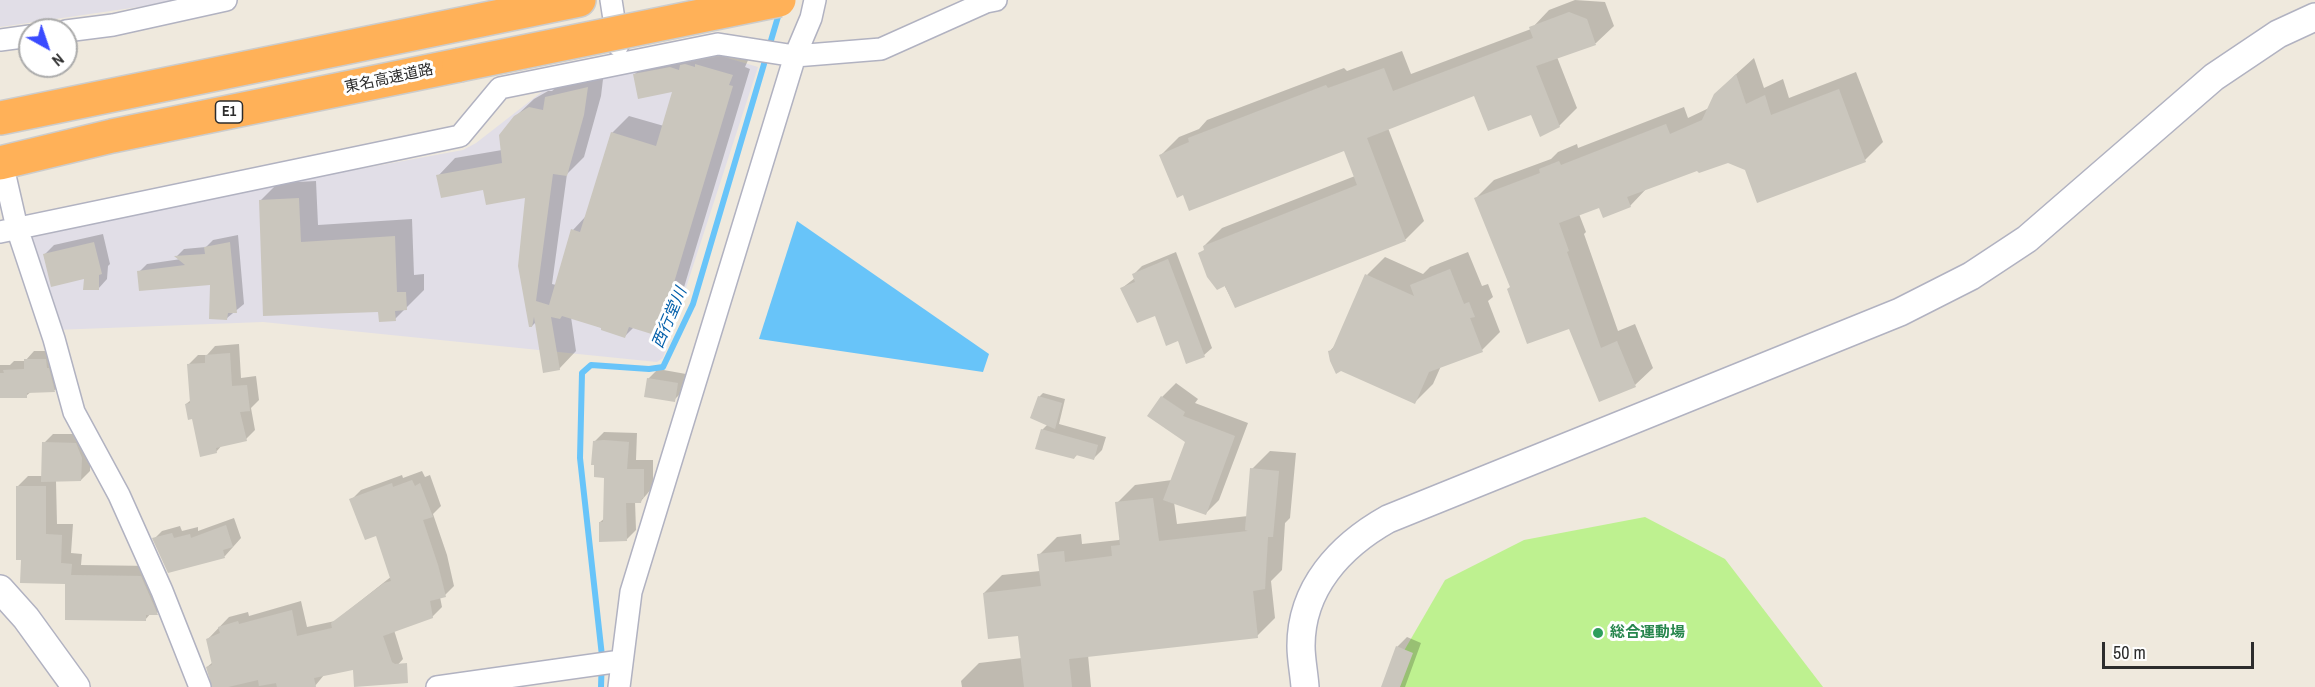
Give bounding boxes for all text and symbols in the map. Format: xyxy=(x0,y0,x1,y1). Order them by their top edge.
north arrow xyxy=(18,18,78,78)
text: N xyxy=(48,49,69,72)
street label: 東名高速道路 xyxy=(343,61,435,97)
road number: E1 xyxy=(216,101,242,123)
water label: 西行堂川 xyxy=(649,285,691,351)
place label: 総合運動場 xyxy=(1610,624,1685,642)
marker: 総合運動場 xyxy=(1591,626,1605,640)
scale bar xyxy=(2105,630,2256,668)
text: 50 m xyxy=(2113,640,2146,665)

